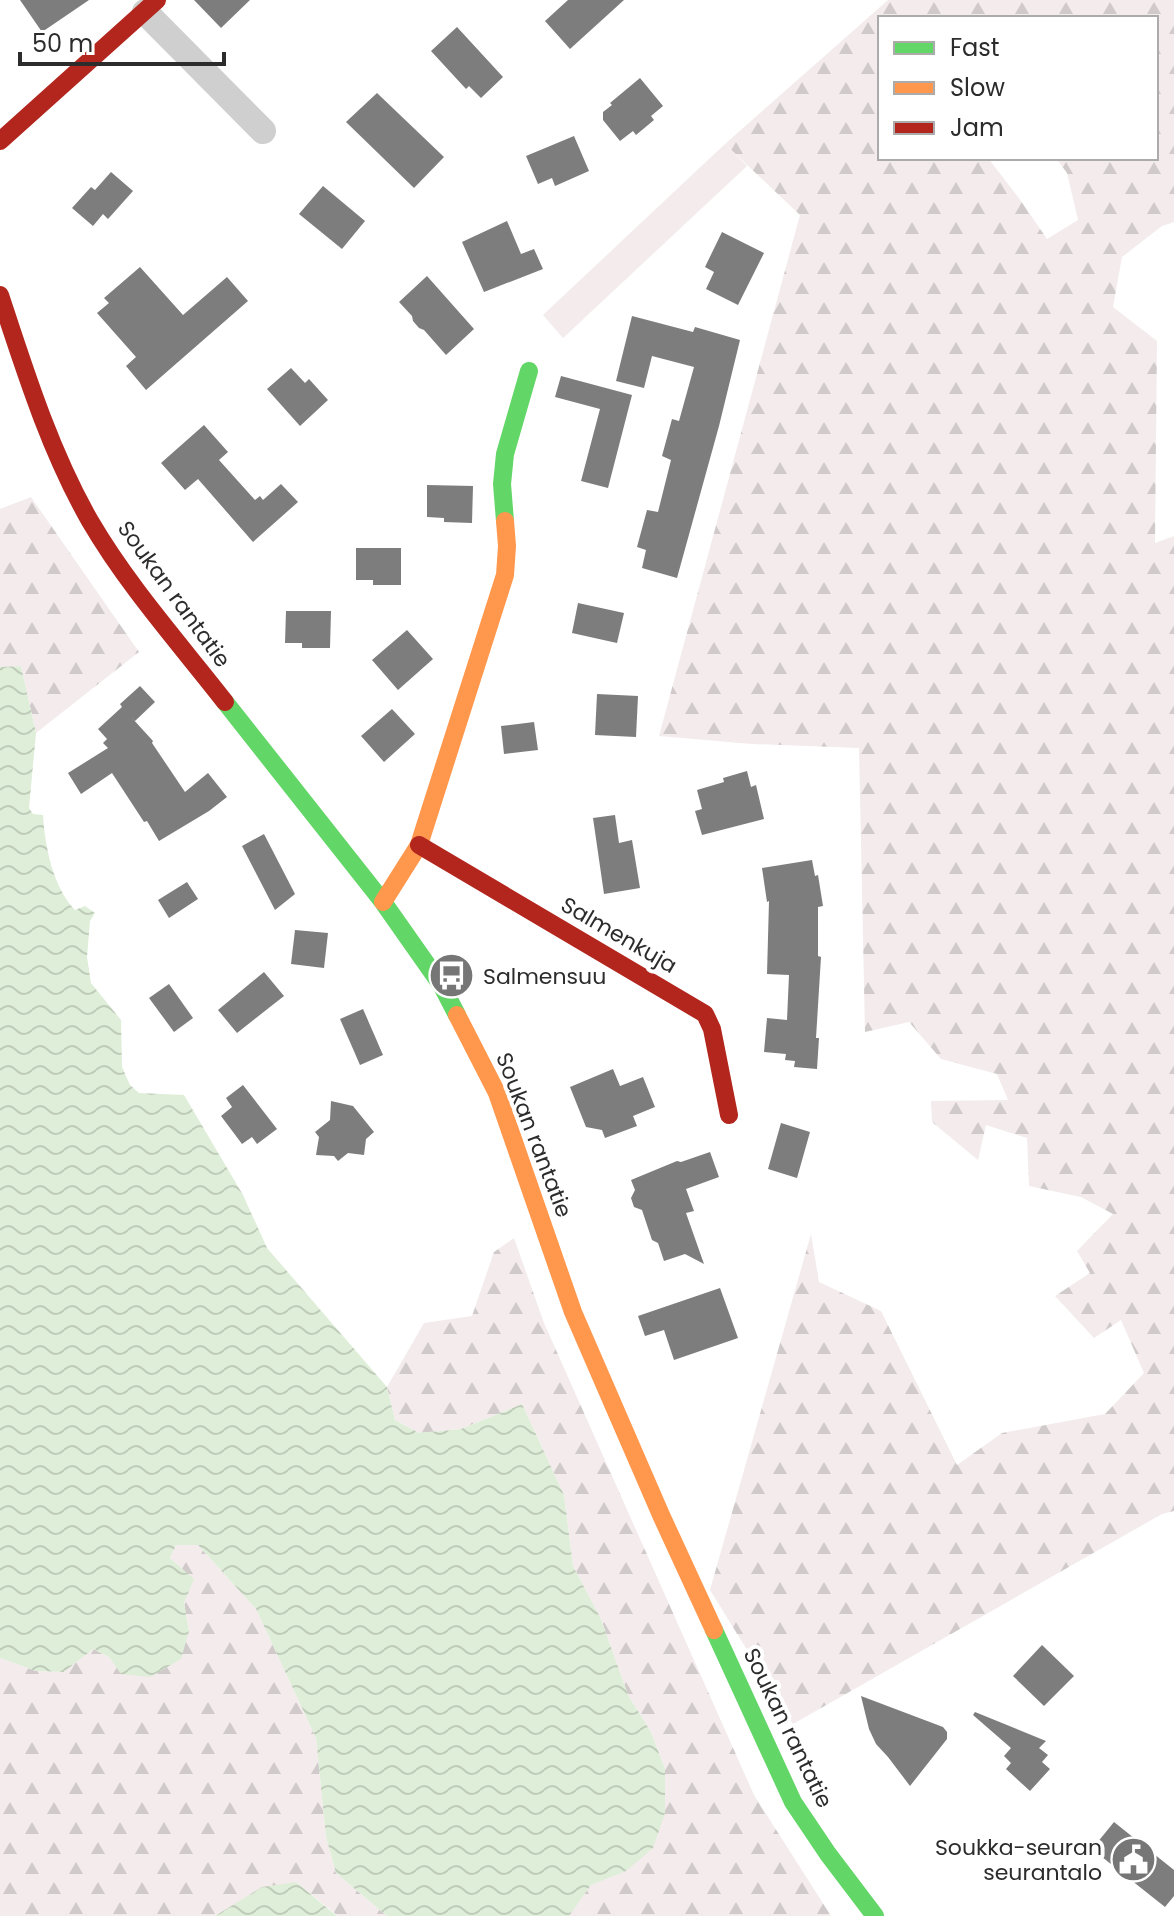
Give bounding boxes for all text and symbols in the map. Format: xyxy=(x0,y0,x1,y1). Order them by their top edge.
scale bar xyxy=(20,16,224,66)
legend xyxy=(878,16,1158,160)
text: 50 m xyxy=(32,27,93,60)
text: Fast xyxy=(950,31,1000,64)
text: Slow xyxy=(950,71,1005,104)
text: Jam xyxy=(950,111,1004,144)
street label: Soukan rantatie xyxy=(110,514,238,674)
street label: Salmenkuja xyxy=(555,889,683,981)
bus stop icon: Salmensuu xyxy=(428,952,476,1000)
place label: Salmensuu xyxy=(483,961,606,992)
street label: Soukan rantatie xyxy=(488,1048,580,1222)
street label: Soukan rantatie xyxy=(736,1643,840,1813)
place label: Soukka-seuran seurantalo xyxy=(935,1832,1102,1888)
public building icon: Soukka-seuran seurantalo xyxy=(1109,1836,1157,1884)

